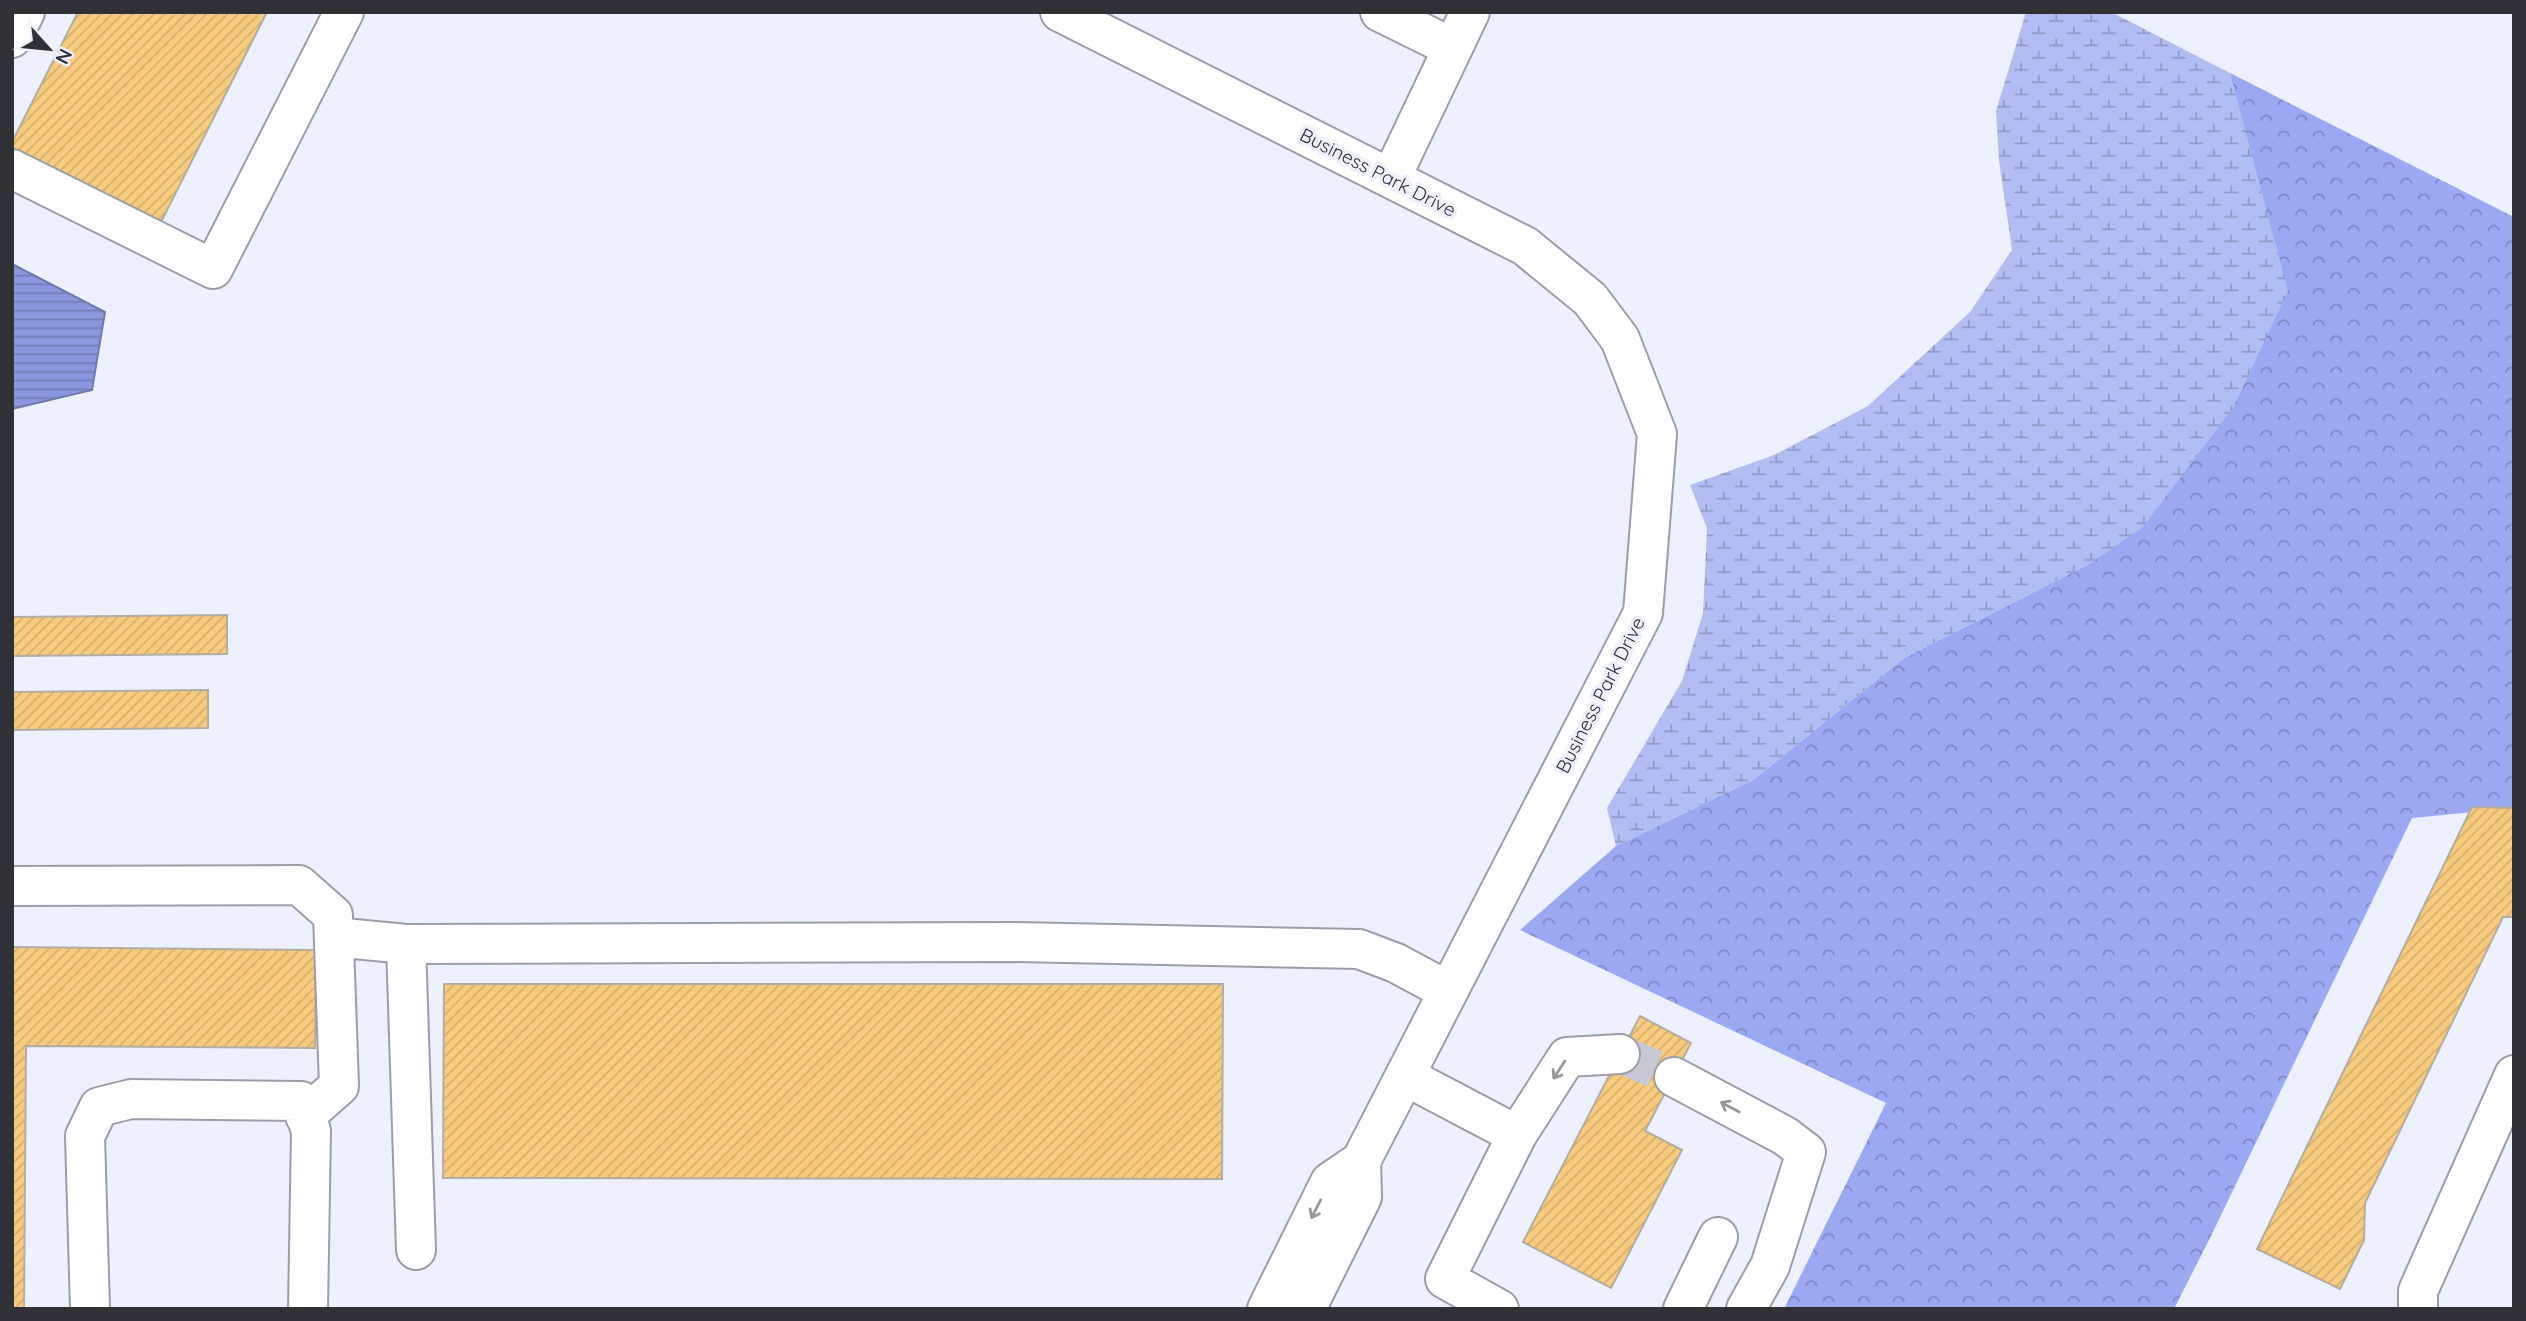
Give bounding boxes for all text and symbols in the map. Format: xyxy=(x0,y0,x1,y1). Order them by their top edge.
north arrow xyxy=(14,14,84,84)
text: N xyxy=(50,45,78,68)
street label: Business Park Drive xyxy=(1296,122,1460,222)
street label: Business Park Drive xyxy=(1550,613,1650,777)
one-way arrow xyxy=(1552,1059,1566,1079)
one-way arrow xyxy=(1720,1099,1741,1113)
one-way arrow xyxy=(1309,1198,1323,1219)

